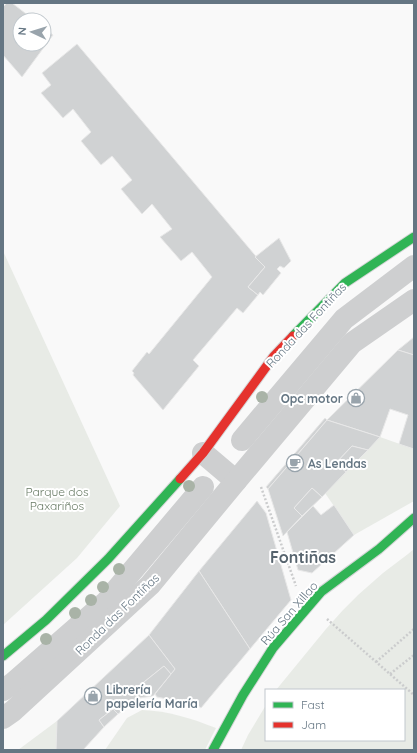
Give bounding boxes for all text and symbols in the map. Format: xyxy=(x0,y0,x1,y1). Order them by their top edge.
north arrow xyxy=(12,12,52,52)
text: N xyxy=(15,27,29,36)
street label: Ronda das Fontiñas xyxy=(263,279,349,371)
shop icon: Opc motor xyxy=(346,388,366,408)
place label: Opc motor xyxy=(281,391,343,406)
cafe icon: As Lendas xyxy=(285,453,305,473)
place label: As Lendas xyxy=(308,456,367,471)
park label: Parque dos Paxariños xyxy=(25,484,89,513)
district label: Fontiñas xyxy=(270,547,336,567)
street label: Ronda das Fontiñas xyxy=(72,570,162,658)
street label: Rúa San Xillao xyxy=(257,578,321,648)
place label: Librería papelería María xyxy=(106,682,198,711)
shop icon: Librería papelería María xyxy=(83,686,103,706)
legend xyxy=(265,689,405,741)
text: Fast xyxy=(301,697,325,712)
text: Jam xyxy=(301,717,326,732)

